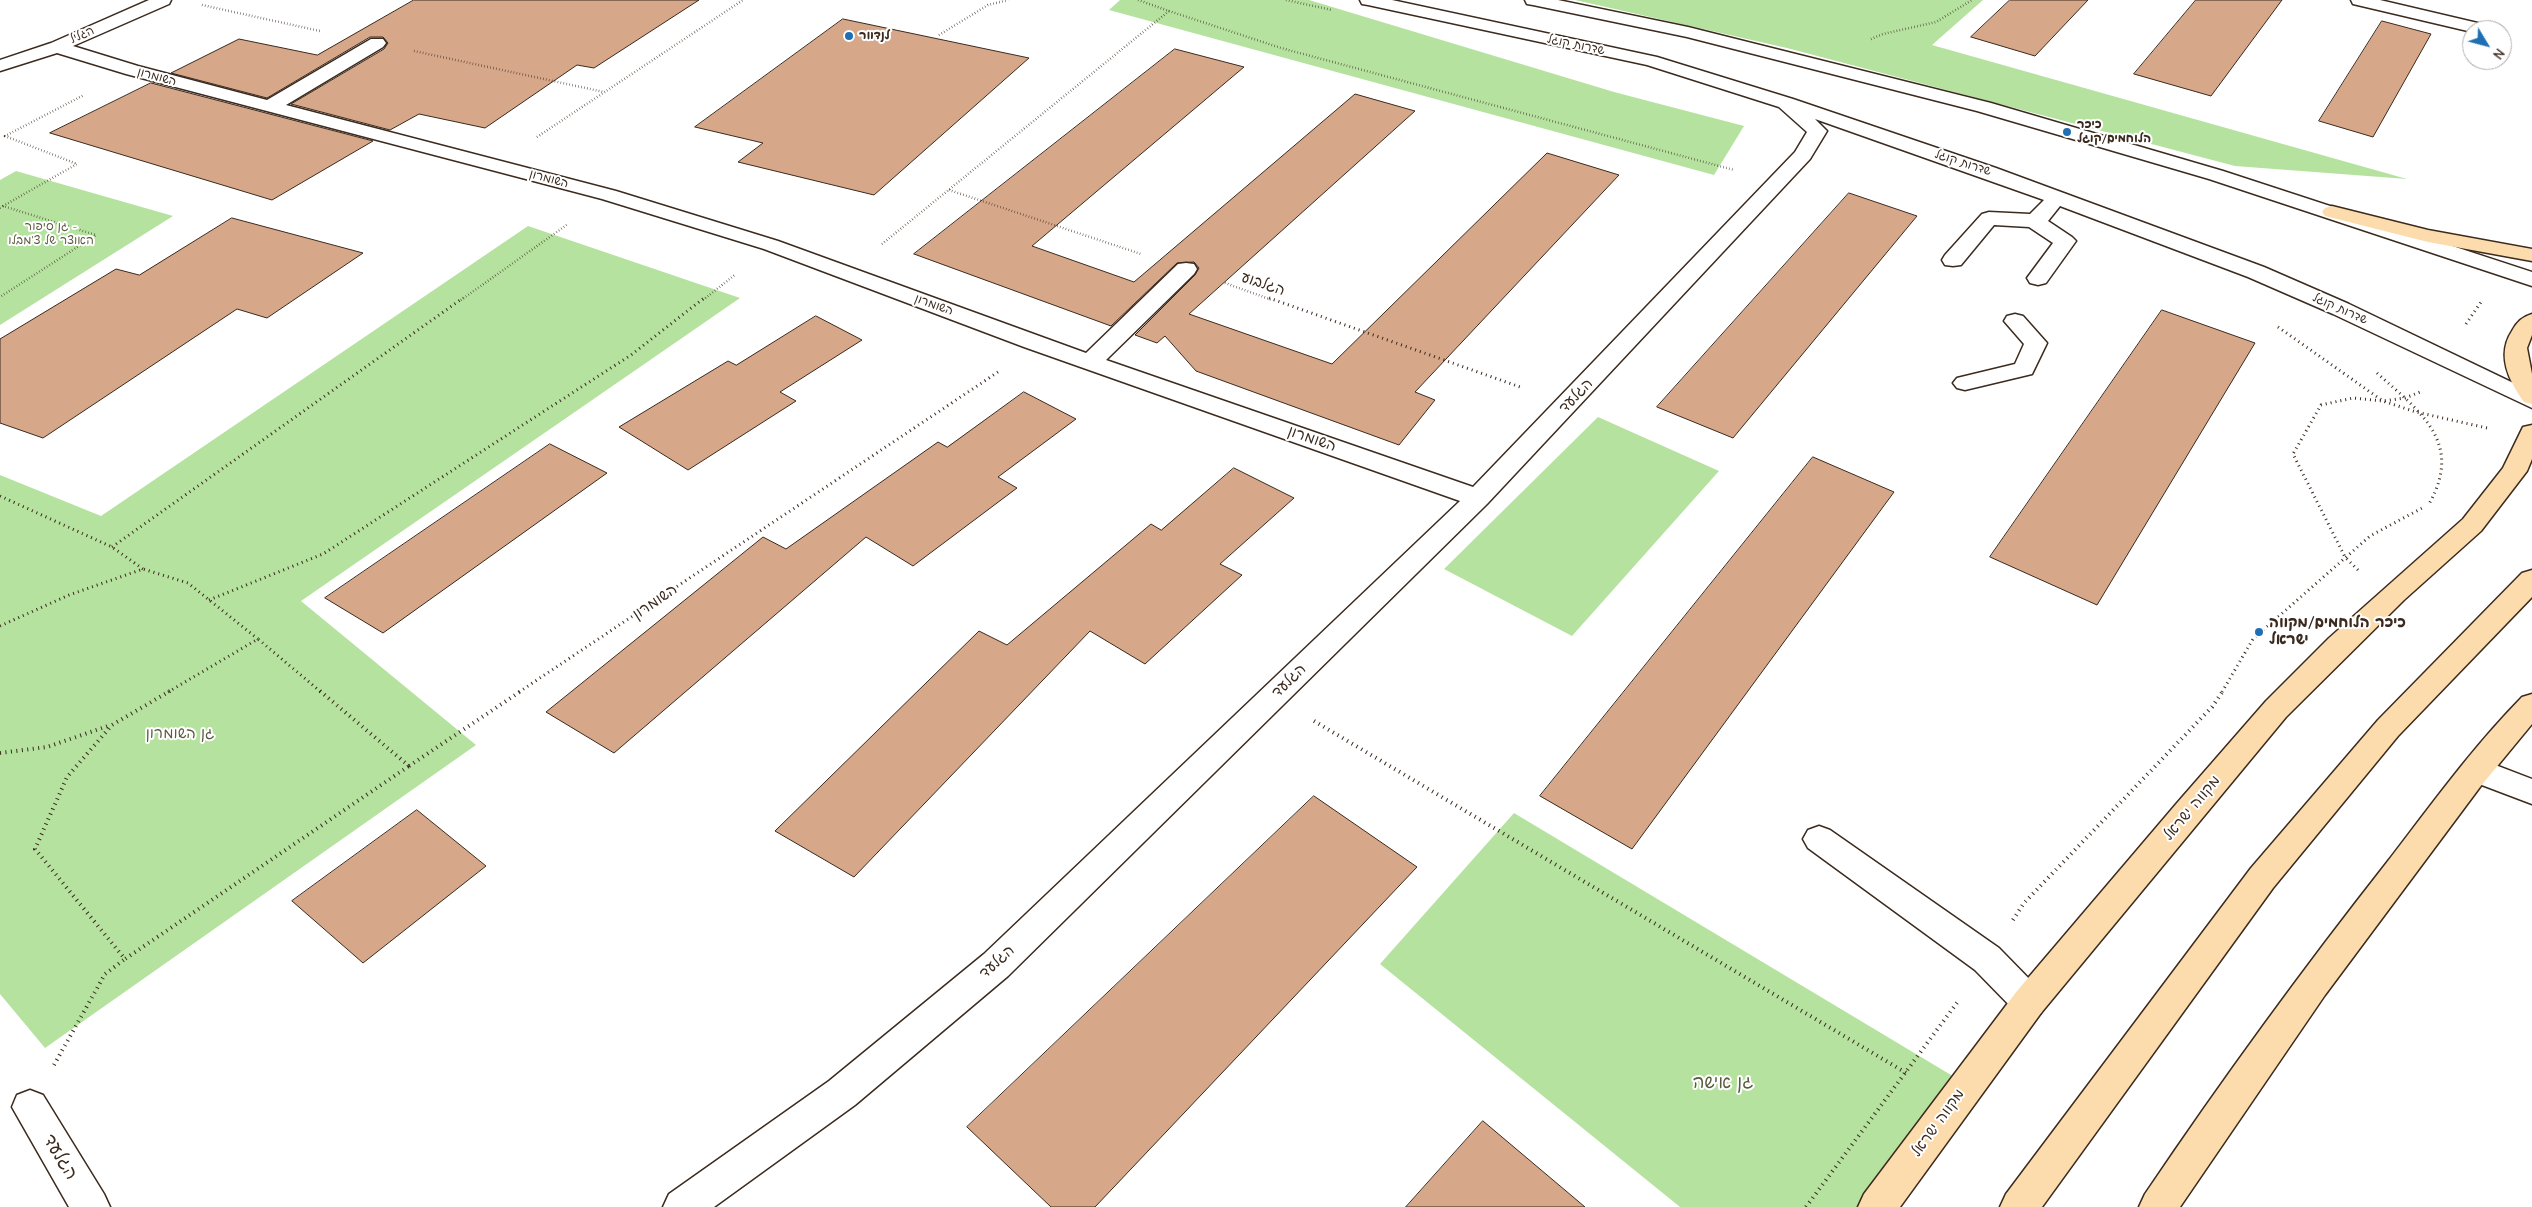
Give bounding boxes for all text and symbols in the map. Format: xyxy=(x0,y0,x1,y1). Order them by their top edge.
north arrow xyxy=(2462,20,2512,70)
street label: הגליל xyxy=(68,23,96,47)
place label: לנדוור xyxy=(859,29,890,43)
marker: לנדוור xyxy=(843,30,855,42)
street label: שדרות קוגל xyxy=(1546,32,1606,58)
text: N xyxy=(2489,45,2508,62)
street label: השומרון xyxy=(136,65,178,89)
place label: כיכר הלוחמים/קוגל xyxy=(2077,118,2151,146)
marker: כיכר הלוחמים/קוגל xyxy=(2061,126,2073,138)
street label: שדרות קוגל xyxy=(1933,147,1993,179)
street label: השומרון xyxy=(528,167,570,191)
park label: גן סיפור - האוצר של צ'מבלו xyxy=(8,220,94,248)
street label: הגלבוע xyxy=(1239,268,1287,300)
street label: שדרות קוגל xyxy=(2310,290,2370,328)
street label: השומרון xyxy=(913,291,955,319)
street label: הגלעד xyxy=(1555,375,1597,417)
street label: השומרון xyxy=(1285,422,1339,456)
street label: השומרון xyxy=(629,581,681,623)
place label: כיכר הלוחמים/מקווה ישראל xyxy=(2269,614,2406,649)
marker: כיכר הלוחמים/מקווה ישראל xyxy=(2253,626,2265,638)
street label: הגלעד xyxy=(1268,660,1310,702)
park label: גן השומרון xyxy=(146,725,214,743)
street label: מקווה ישראל xyxy=(2160,772,2224,844)
street label: הגלעד xyxy=(976,942,1018,982)
park label: גן אישה xyxy=(1693,1072,1753,1094)
street label: מקווה ישראל xyxy=(1907,1086,1969,1160)
street label: הגלעד xyxy=(38,1130,82,1184)

